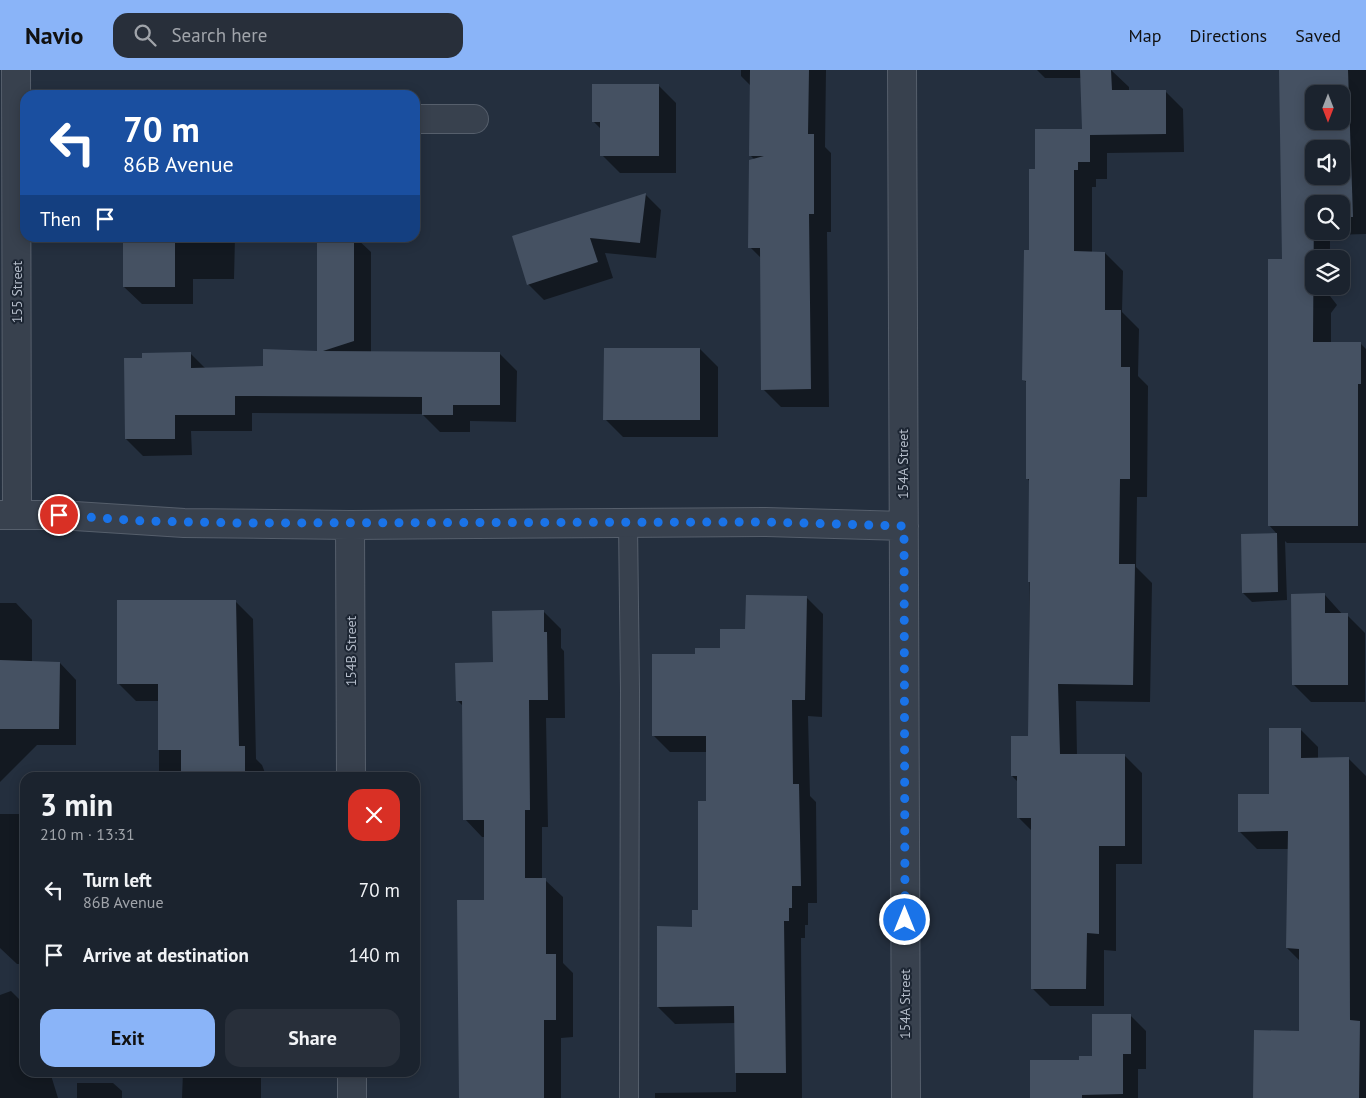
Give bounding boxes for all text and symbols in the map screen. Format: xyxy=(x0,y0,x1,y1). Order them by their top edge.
search box xyxy=(113,13,463,58)
text: Navio xyxy=(25,20,83,51)
icon: search xyxy=(131,21,159,49)
text: Search here xyxy=(171,23,267,47)
text: Map xyxy=(1129,24,1161,47)
text: Directions xyxy=(1189,24,1267,47)
text: Saved xyxy=(1295,24,1341,47)
north arrow xyxy=(1305,85,1350,130)
map controls xyxy=(1305,85,1350,295)
text: 70 m xyxy=(123,106,200,152)
icon: left xyxy=(40,110,105,175)
button: sound xyxy=(1305,140,1350,185)
text: 86B Avenue xyxy=(123,150,234,178)
button: search xyxy=(1305,195,1350,240)
icon: arrive xyxy=(91,205,119,233)
text: Then xyxy=(40,207,81,231)
button: layers xyxy=(1305,250,1350,295)
street label: 155 Street xyxy=(8,261,26,323)
street label: 154A Street xyxy=(894,429,912,499)
pin xyxy=(38,494,80,536)
icon: arrive xyxy=(45,501,73,529)
street label: 154B Street xyxy=(342,615,360,686)
text: 3 min xyxy=(40,785,113,824)
button: close xyxy=(348,789,400,841)
text: 210 m · 13:31 xyxy=(40,824,135,844)
text: Turn left xyxy=(83,868,152,892)
icon: left xyxy=(40,876,68,904)
text: 70 m xyxy=(359,878,400,902)
text: 86B Avenue xyxy=(83,892,164,912)
position arrow xyxy=(878,893,930,945)
icon: arrive xyxy=(40,941,68,969)
text: Arrive at destination xyxy=(83,943,249,967)
text: 140 m xyxy=(348,943,400,967)
street label: 154A Street xyxy=(896,969,914,1039)
button: Exit xyxy=(40,1009,215,1067)
button: Share xyxy=(225,1009,400,1067)

